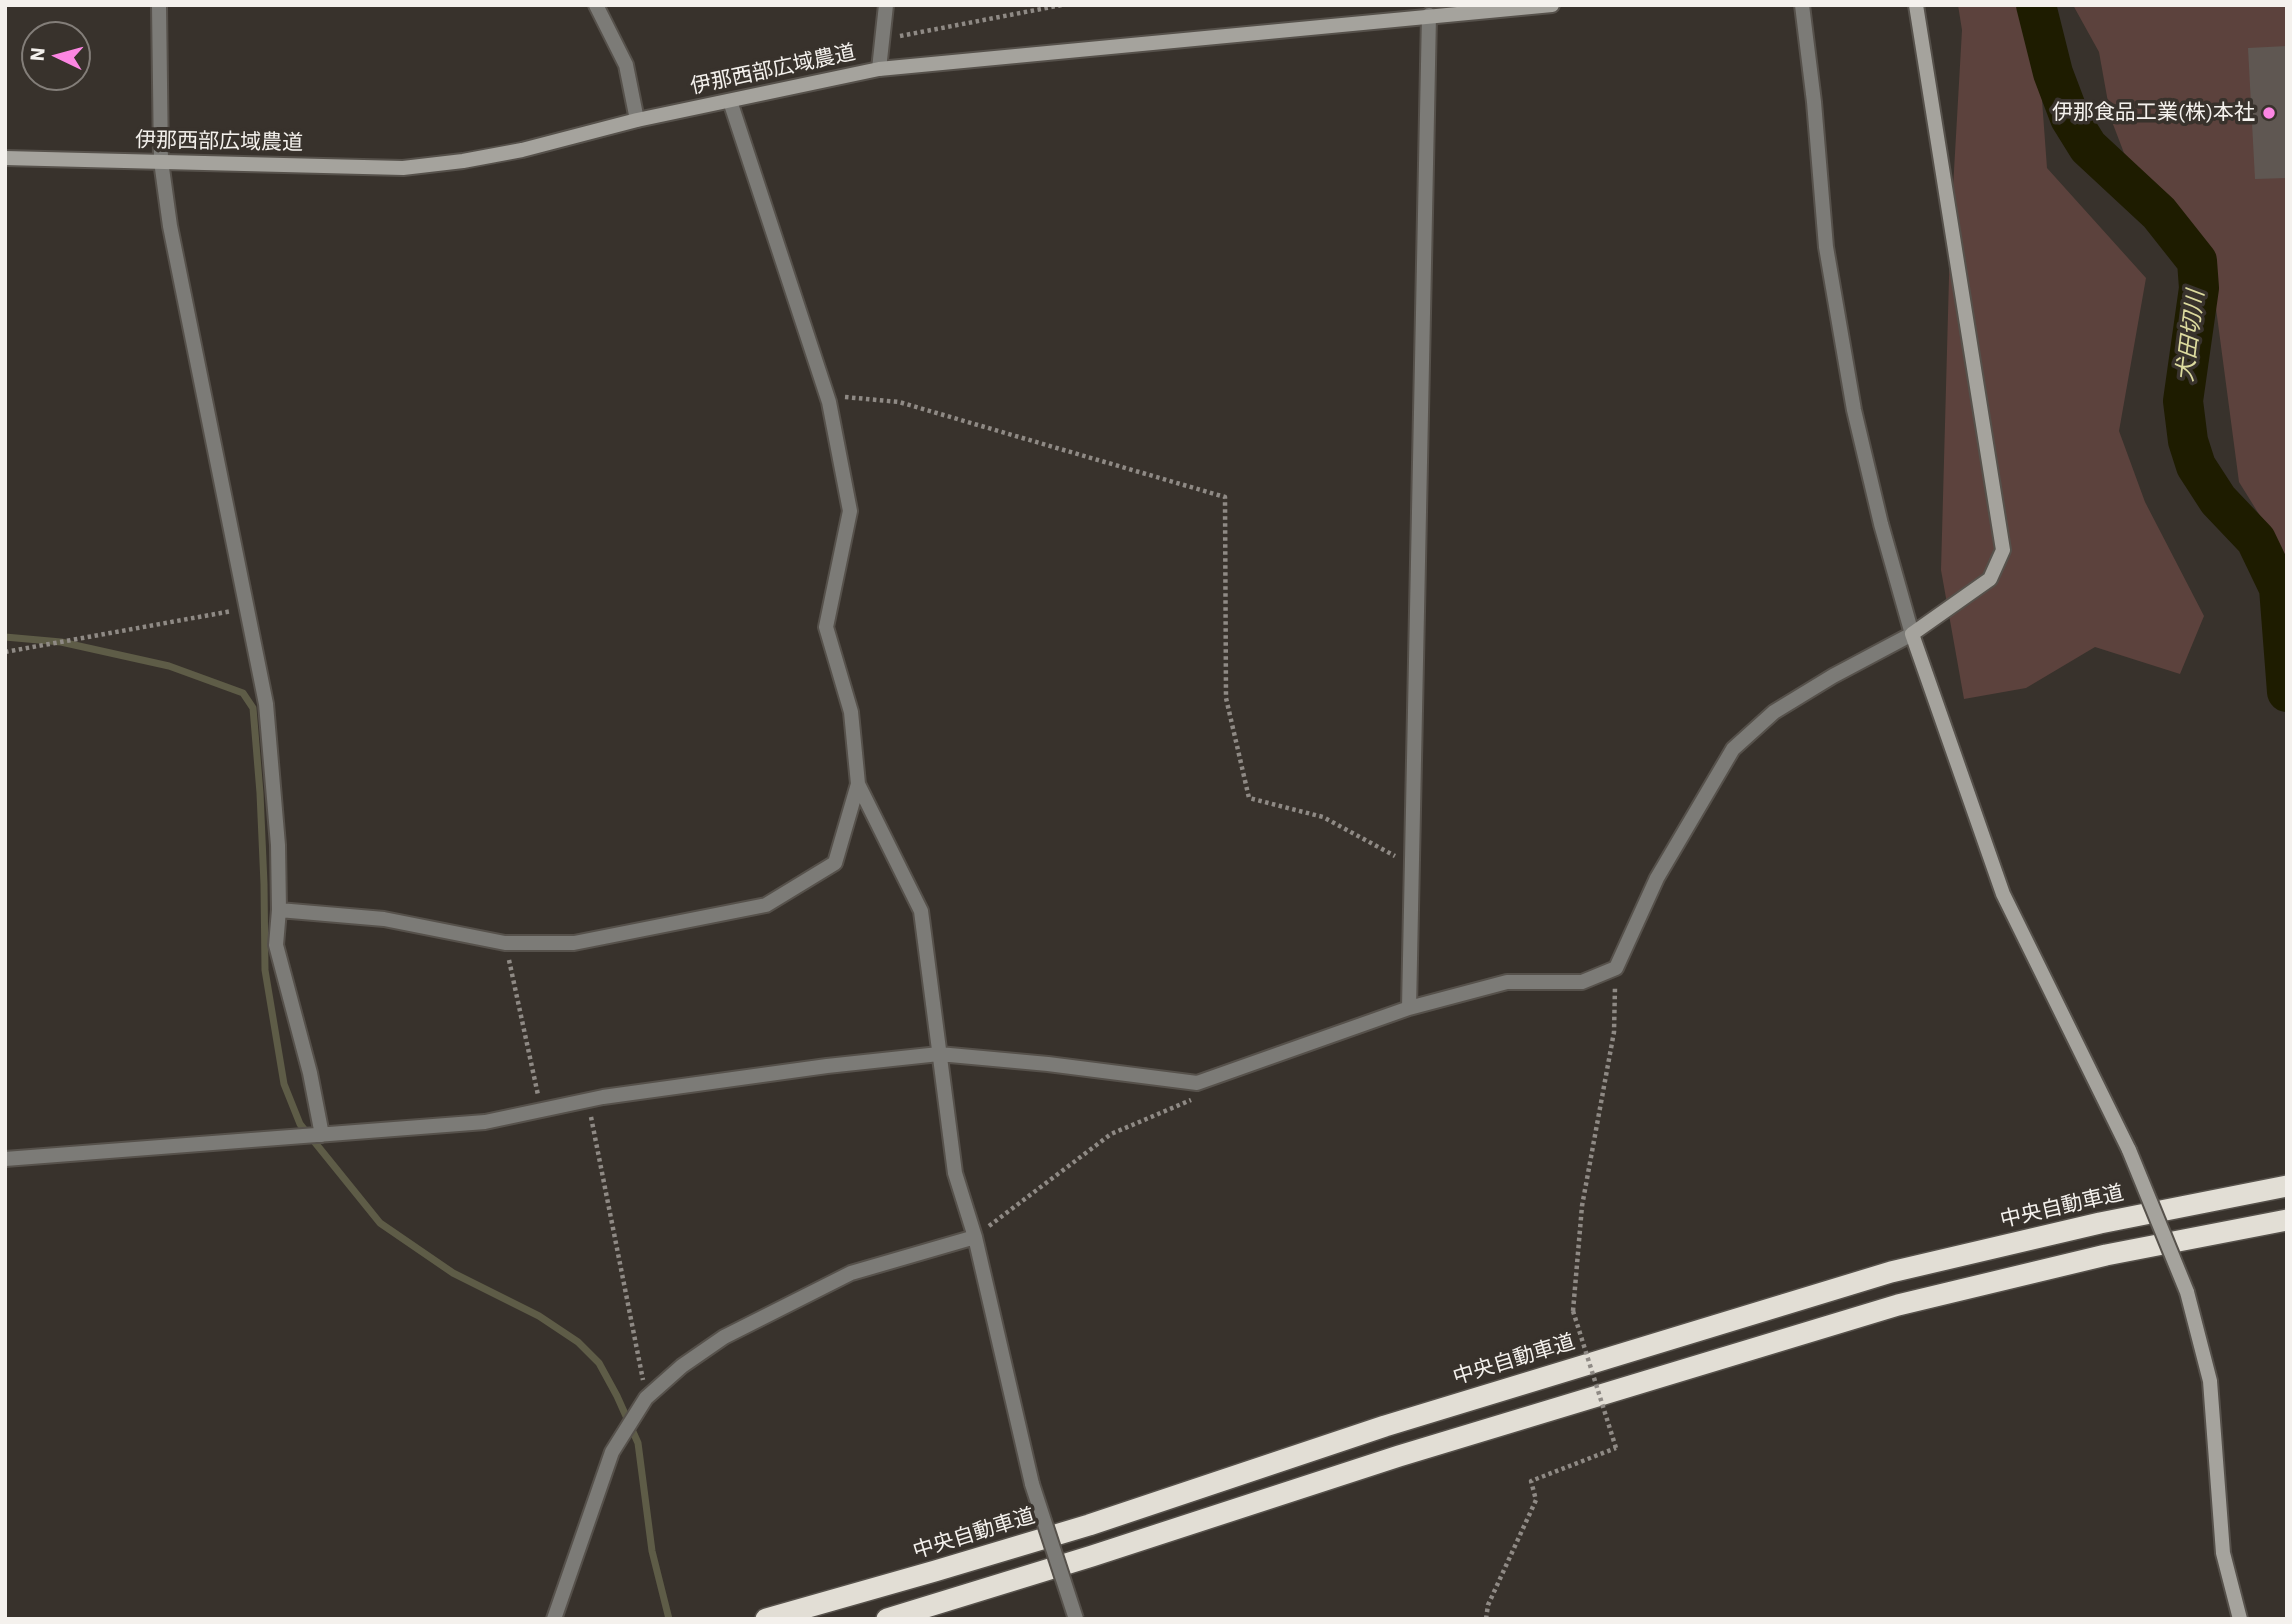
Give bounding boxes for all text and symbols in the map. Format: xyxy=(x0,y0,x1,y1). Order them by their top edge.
north arrow xyxy=(21,21,91,91)
street label: 伊那西部広域農道 xyxy=(688,40,858,100)
text: N xyxy=(25,46,50,62)
place label: 伊那食品工業(株)本社 xyxy=(2052,100,2255,126)
marker: 伊那食品工業(株)本社 xyxy=(2261,105,2277,121)
street label: 伊那西部広域農道 xyxy=(135,128,303,156)
water label: 犬田切川 xyxy=(2172,289,2210,383)
street label: 中央自動車道 xyxy=(1998,1181,2126,1233)
street label: 中央自動車道 xyxy=(1450,1330,1578,1390)
street label: 中央自動車道 xyxy=(910,1504,1038,1564)

